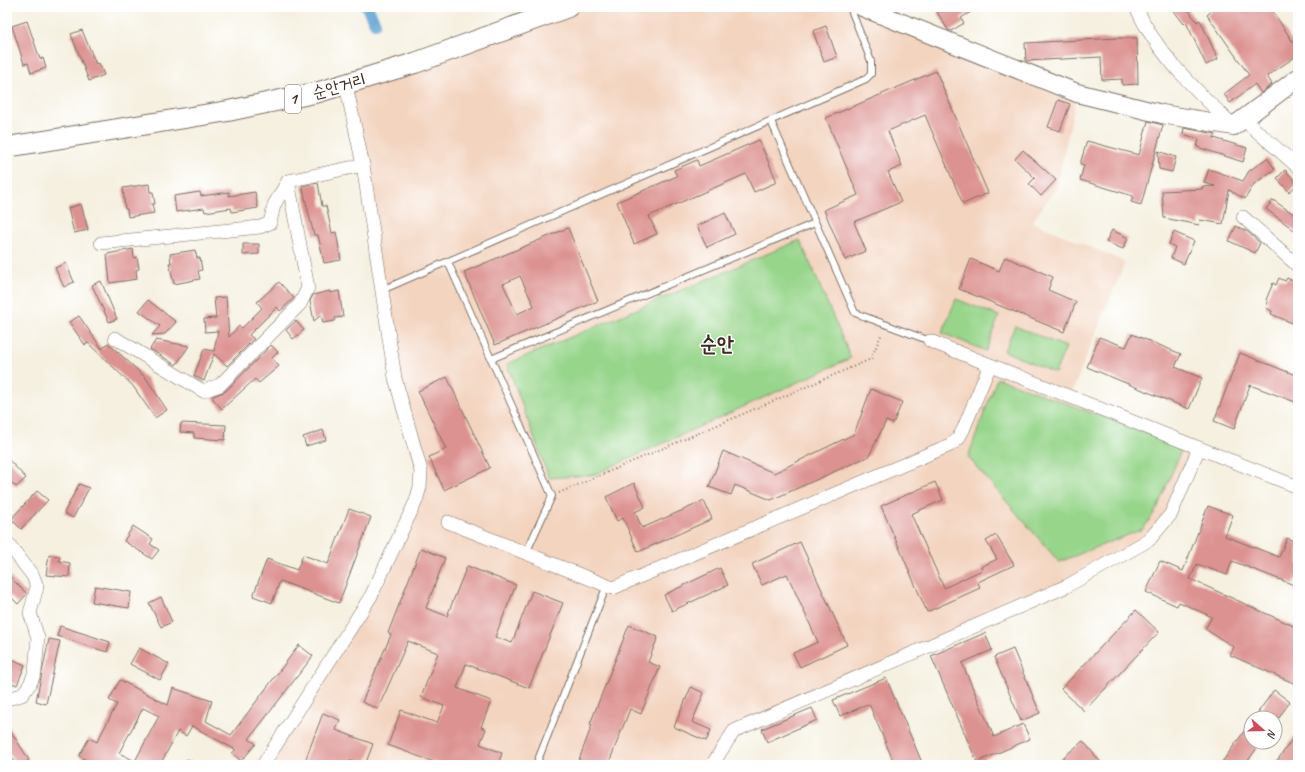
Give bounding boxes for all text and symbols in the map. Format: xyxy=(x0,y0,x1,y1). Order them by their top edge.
street label: 순안거리 xyxy=(310,69,368,103)
road number: 1 xyxy=(285,85,301,113)
district label: 순안 xyxy=(700,331,734,357)
north arrow xyxy=(1243,710,1283,750)
text: N xyxy=(1264,728,1280,741)

